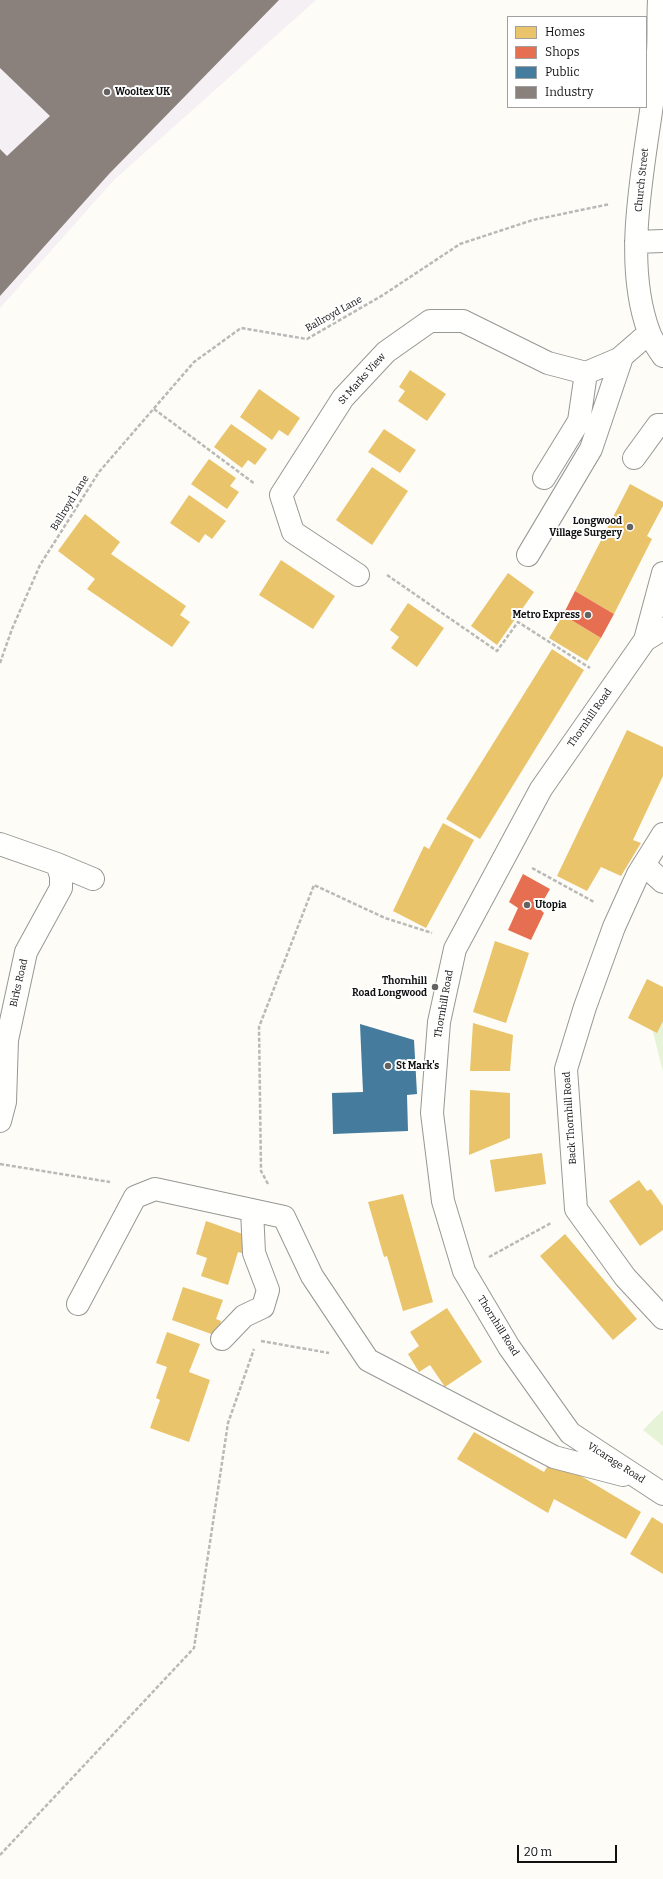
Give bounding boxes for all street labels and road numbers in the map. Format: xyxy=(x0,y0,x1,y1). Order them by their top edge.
street label: Church Street xyxy=(633,147,651,213)
street label: Ballroyd Lane xyxy=(304,294,364,334)
street label: St Marks View xyxy=(336,351,388,407)
street label: Ballroyd Lane xyxy=(48,473,92,533)
street label: Thornhill Road xyxy=(565,686,615,750)
street label: Birks Road xyxy=(8,958,30,1008)
street label: Thornhill Road xyxy=(432,969,456,1039)
street label: Back Thornhill Road xyxy=(561,1071,579,1165)
street label: Thornhill Road xyxy=(475,1294,521,1358)
street label: Vicarage Road xyxy=(585,1440,647,1486)

